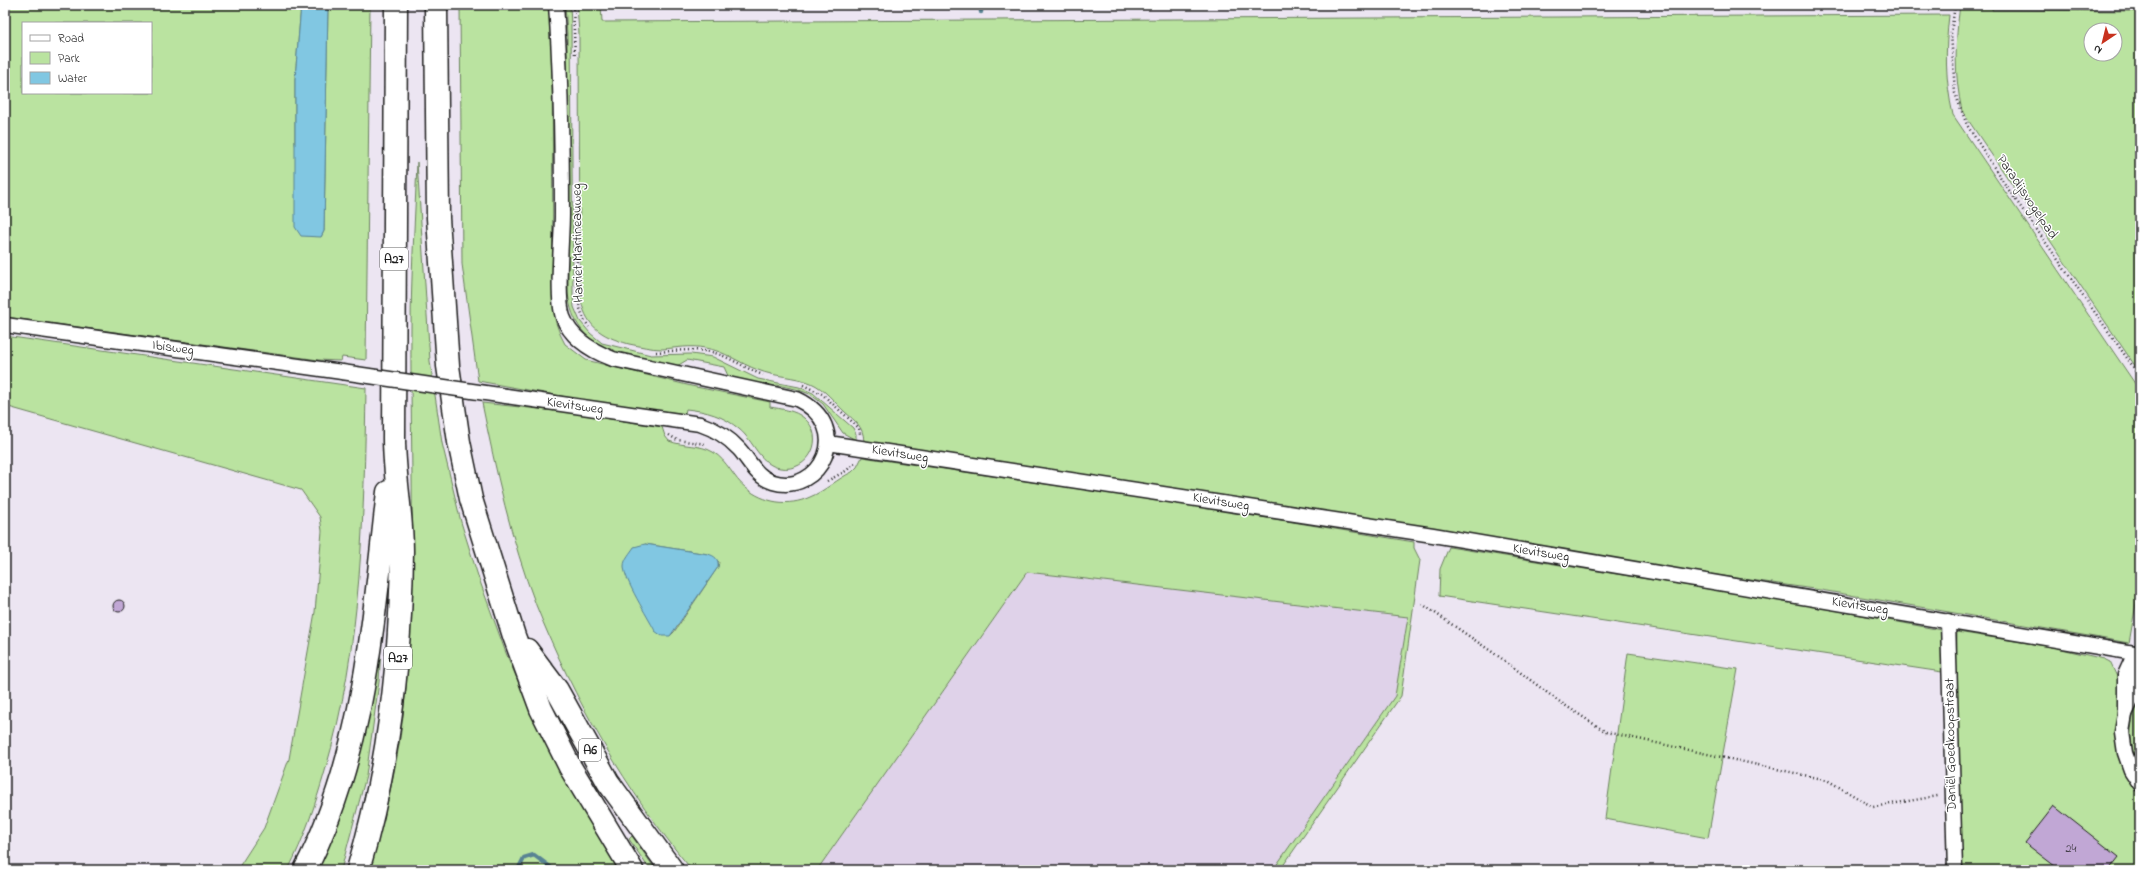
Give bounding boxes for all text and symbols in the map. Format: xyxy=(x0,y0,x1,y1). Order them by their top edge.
legend xyxy=(22,22,152,94)
north arrow xyxy=(2083,22,2123,62)
text: Road xyxy=(58,30,84,48)
text: N xyxy=(2090,41,2105,58)
text: Park xyxy=(58,50,80,68)
text: Water xyxy=(58,70,87,88)
street label: Paradijsvogelpad xyxy=(1990,151,2063,244)
street label: Harriet Martineauweg xyxy=(566,183,591,303)
road number: A27 xyxy=(380,248,408,270)
street label: Ibisweg xyxy=(151,335,195,362)
street label: Kievitsweg xyxy=(545,392,605,421)
street label: Kievitsweg xyxy=(870,439,930,470)
street label: Kievitsweg xyxy=(1191,487,1251,518)
street label: Kievitsweg xyxy=(1511,538,1571,569)
street label: Kievitsweg xyxy=(1830,591,1890,622)
road number: A27 xyxy=(384,647,412,669)
street label: Daniël Goedkoopstraat xyxy=(1939,678,1963,813)
road number: A6 xyxy=(579,739,601,761)
house number: 24 xyxy=(2066,840,2077,858)

